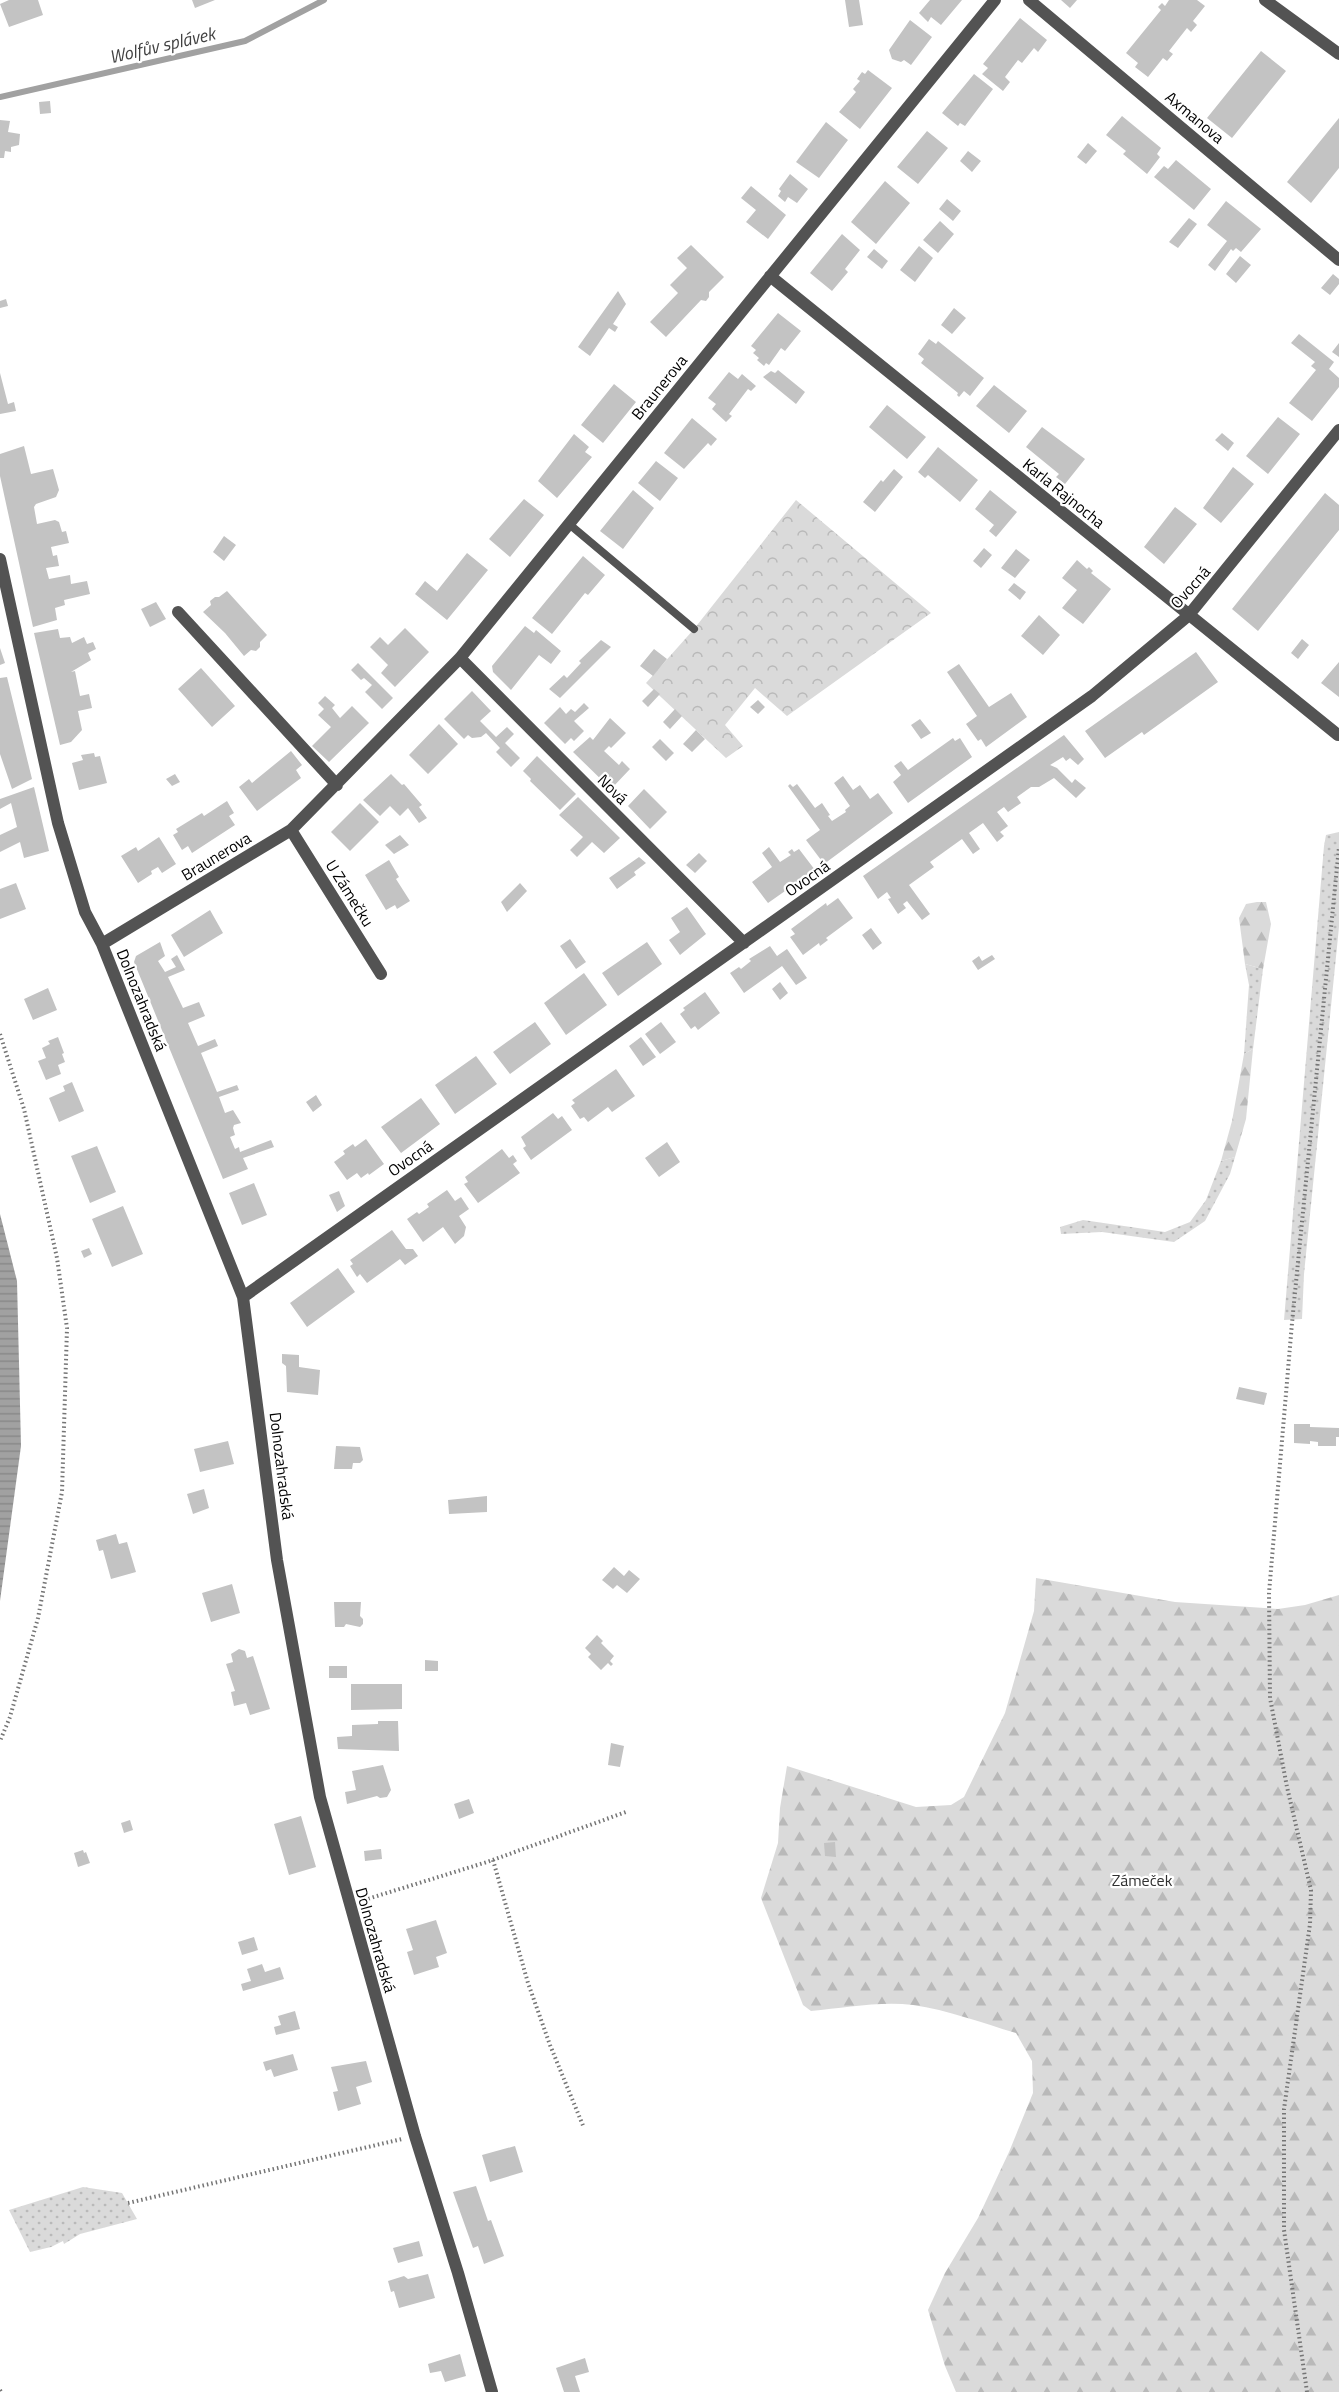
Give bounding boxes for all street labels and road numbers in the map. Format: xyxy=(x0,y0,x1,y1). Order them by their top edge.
street label: Axmanova xyxy=(1160,85,1230,149)
street label: Braunerova xyxy=(625,349,693,425)
street label: Karla Rajnocha xyxy=(1018,452,1110,534)
street label: Ovocná xyxy=(1164,560,1216,614)
street label: Nová xyxy=(592,768,634,810)
street label: Braunerova xyxy=(176,826,256,886)
street label: Ovocná xyxy=(780,854,834,902)
street label: U Zámečku xyxy=(320,855,380,931)
street label: Dolnozahradská xyxy=(111,945,173,1055)
street label: Ovocná xyxy=(383,1134,437,1182)
street label: Dolnozahradská xyxy=(263,1411,301,1521)
street label: Dolnozahradská xyxy=(350,1885,402,1995)

